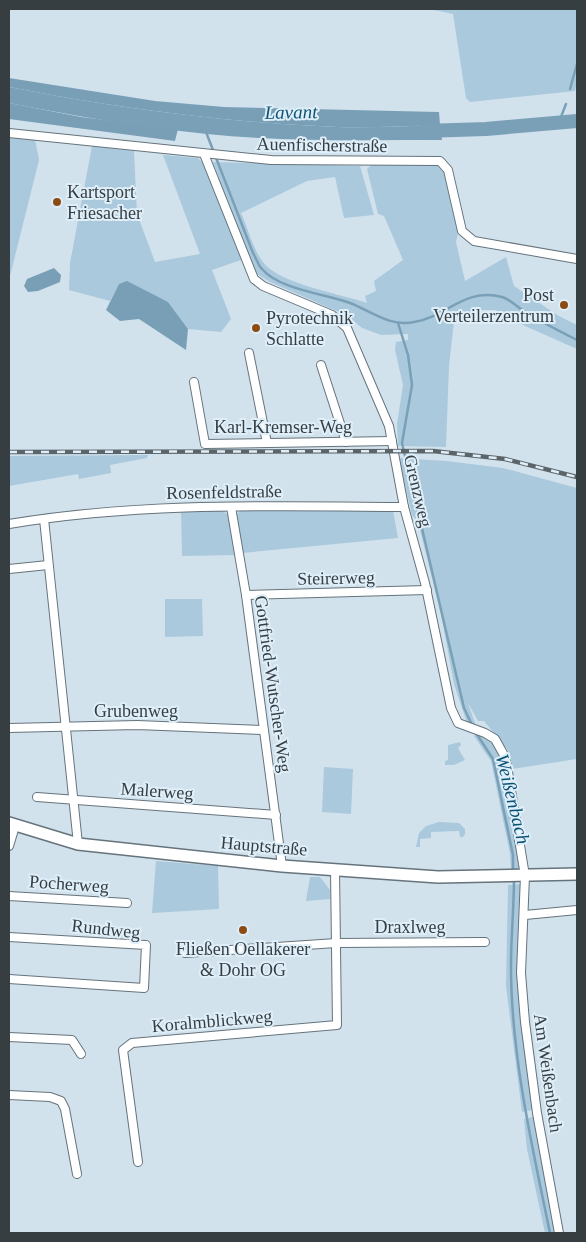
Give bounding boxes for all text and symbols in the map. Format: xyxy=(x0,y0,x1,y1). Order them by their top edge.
water label: Lavant xyxy=(263,101,318,123)
street label: Auenfischerstraße xyxy=(256,134,388,156)
place label: Kartsport Friesacher xyxy=(67,182,142,223)
marker: Kartsport Friesacher xyxy=(51,196,63,208)
place label: Post Verteilerzentrum xyxy=(433,285,554,326)
marker: Post Verteilerzentrum xyxy=(558,299,570,311)
place label: Pyrotechnik Schlatte xyxy=(266,308,353,349)
marker: Pyrotechnik Schlatte xyxy=(250,322,262,334)
street label: Karl-Kremser-Weg xyxy=(214,417,352,437)
street label: Grenzweg xyxy=(400,453,436,529)
street label: Rosenfeldstraße xyxy=(166,481,282,503)
street label: Steirerweg xyxy=(297,567,375,589)
street label: Gottfried-Wutscher-Weg xyxy=(251,594,295,774)
street label: Grubenweg xyxy=(94,701,178,721)
water label: Weißenbach xyxy=(492,752,534,846)
street label: Malerweg xyxy=(120,778,194,804)
street label: Hauptstraße xyxy=(220,832,308,860)
street label: Pocherweg xyxy=(28,871,110,897)
street label: Rundweg xyxy=(71,915,141,943)
street label: Draxlweg xyxy=(375,917,445,937)
marker: Fließen Oellakerer & Dohr OG xyxy=(237,924,249,936)
place label: Fließen Oellakerer & Dohr OG xyxy=(176,939,310,980)
street label: Koralmblickweg xyxy=(151,1006,273,1036)
street label: Am Weißenbach xyxy=(530,1012,566,1134)

